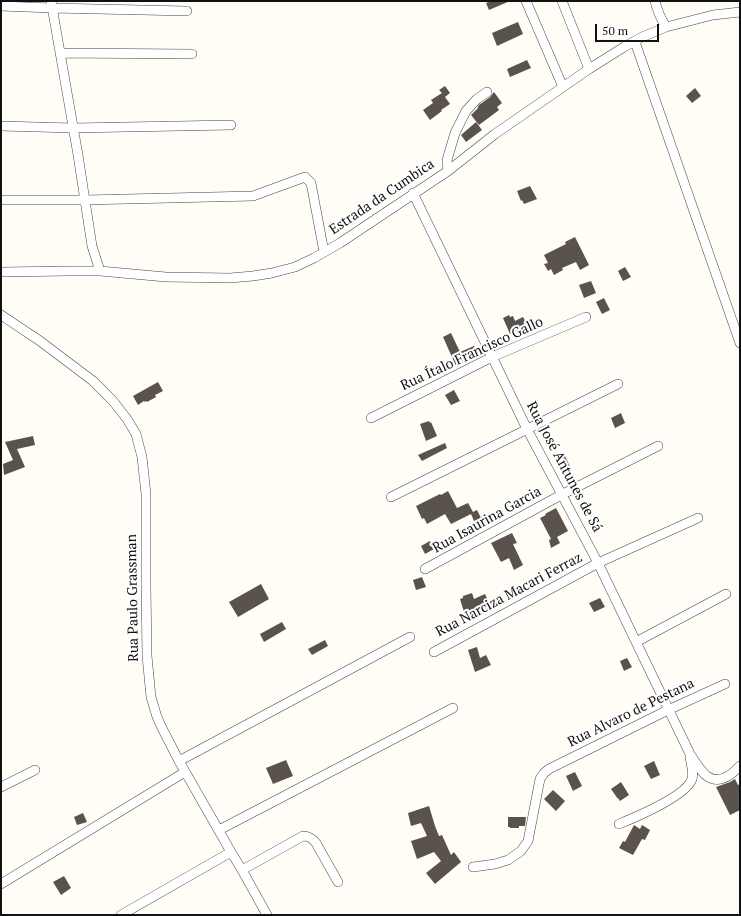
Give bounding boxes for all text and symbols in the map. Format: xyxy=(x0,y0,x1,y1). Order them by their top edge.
scale bar xyxy=(597,16,661,42)
text: 50 m xyxy=(602,23,628,38)
street label: Estrada da Cumbica xyxy=(326,156,438,238)
street label: Rua Ítalo Francisco Gallo xyxy=(398,314,546,394)
street label: Rua José Antunes de Sá xyxy=(523,399,605,535)
street label: Rua Isaurina Garcia xyxy=(430,483,544,557)
street label: Rua Paulo Grassman xyxy=(123,534,143,662)
street label: Rua Narciza Macari Ferraz xyxy=(433,549,585,641)
street label: Rua Alvaro de Pestana xyxy=(565,675,697,751)

